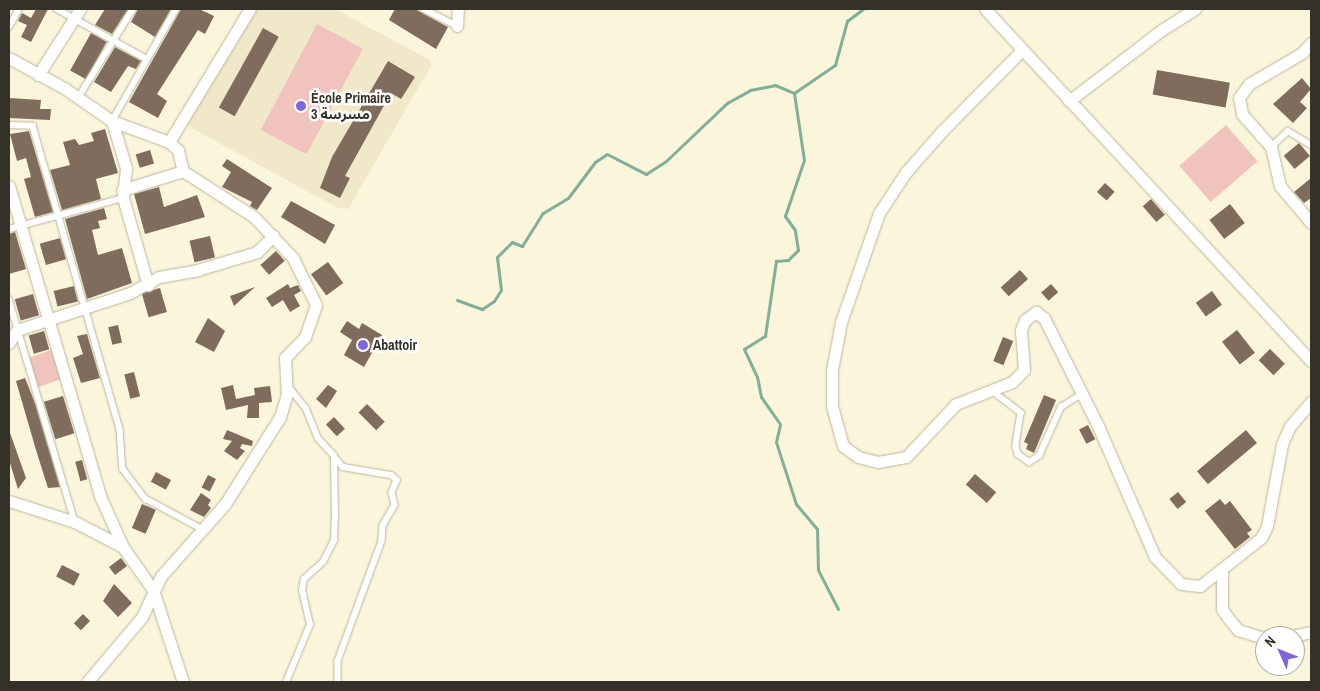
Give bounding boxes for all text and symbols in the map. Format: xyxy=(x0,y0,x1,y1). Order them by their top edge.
place label: École Primaire 3 مسرسة xyxy=(311,90,391,122)
marker: École Primaire 3 مسرسة xyxy=(295,100,307,112)
place label: Abattoir xyxy=(373,337,417,353)
marker: Abattoir xyxy=(357,339,369,351)
north arrow xyxy=(1255,626,1305,676)
text: N xyxy=(1261,632,1279,651)

